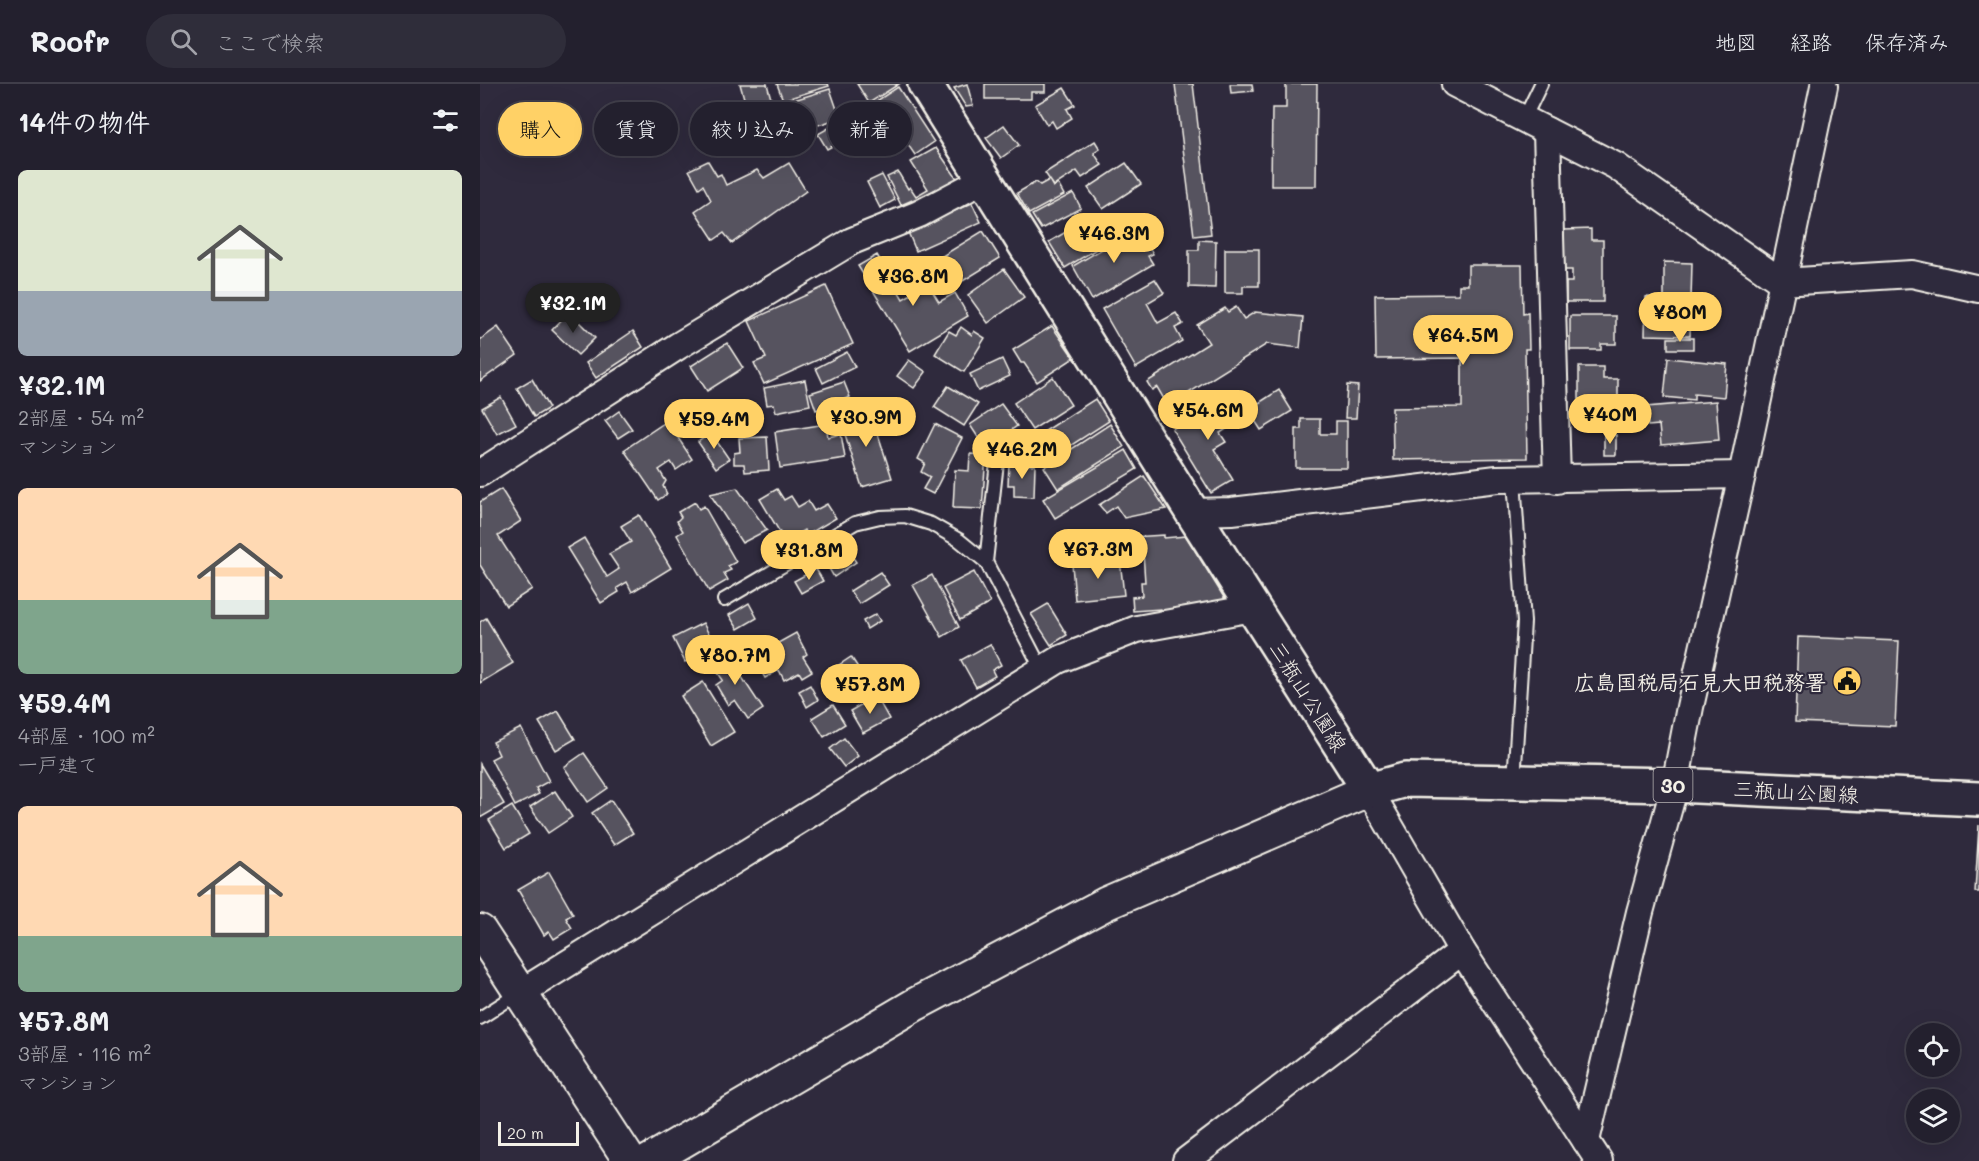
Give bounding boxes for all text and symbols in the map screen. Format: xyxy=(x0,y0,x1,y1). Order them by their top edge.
search box xyxy=(146,14,566,68)
text: Roofr xyxy=(30,23,110,59)
icon: search xyxy=(167,25,200,58)
text: ここで検索 xyxy=(215,28,325,57)
text: 地図 xyxy=(1715,28,1757,55)
text: 経路 xyxy=(1790,28,1832,55)
text: 保存済み xyxy=(1865,28,1949,55)
chip: 購入 xyxy=(498,102,582,156)
chip: 賃貸 xyxy=(594,102,678,156)
chip: 絞り込み xyxy=(690,102,816,156)
chip: 新着 xyxy=(828,102,912,156)
icon: filters xyxy=(429,104,462,137)
text: 14件の物件 xyxy=(18,105,150,139)
icon: home xyxy=(186,209,294,317)
pin: ¥46.3M xyxy=(1065,213,1163,264)
text: ¥46.3M xyxy=(1078,219,1150,245)
pin: ¥36.8M xyxy=(864,256,962,307)
text: ¥36.8M xyxy=(877,262,949,288)
pin: ¥32.1M xyxy=(524,283,622,334)
text: ¥32.1M xyxy=(539,289,607,315)
pin: ¥80M xyxy=(1644,292,1716,343)
text: ¥80M xyxy=(1653,298,1707,324)
pin: ¥64.5M xyxy=(1414,315,1512,366)
text: ¥64.5M xyxy=(1427,321,1499,347)
text: ¥32.1M xyxy=(18,368,106,402)
pin: ¥54.6M xyxy=(1159,390,1257,441)
pin: ¥40M xyxy=(1574,394,1646,445)
text: ¥54.6M xyxy=(1172,396,1244,422)
pin: ¥30.9M xyxy=(817,397,915,448)
pin: ¥59.4M xyxy=(665,399,763,450)
text: ¥40M xyxy=(1583,400,1637,426)
text: ¥30.9M xyxy=(830,403,902,429)
text: 2部屋 · 54 m² xyxy=(18,404,144,430)
text: ¥59.4M xyxy=(678,405,750,431)
pin: ¥46.2M xyxy=(973,429,1071,480)
text: マンション xyxy=(18,433,117,459)
text: ¥46.2M xyxy=(986,435,1058,461)
icon: home xyxy=(186,527,294,635)
pin: ¥67.3M xyxy=(1049,529,1147,580)
pin: ¥31.8M xyxy=(760,530,858,581)
text: ¥67.3M xyxy=(1063,535,1133,561)
text: ¥31.8M xyxy=(775,536,843,562)
pin: ¥80.7M xyxy=(686,635,784,686)
street label: 三瓶山公園線 xyxy=(1264,635,1354,757)
text: ¥80.7M xyxy=(699,641,771,667)
pin: ¥57.8M xyxy=(821,664,919,715)
public building icon: 広島国税局石見大田税務署 xyxy=(1831,665,1863,697)
place label: 広島国税局石見大田税務署 xyxy=(1574,668,1826,695)
text: ¥57.8M xyxy=(835,670,905,696)
text: ¥59.4M xyxy=(18,686,111,720)
text: 4部屋 · 100 m² xyxy=(18,722,155,748)
text: 一戸建て xyxy=(18,751,98,777)
road number: 30 xyxy=(1654,768,1692,802)
street label: 三瓶山公園線 xyxy=(1732,774,1860,808)
icon: home xyxy=(186,845,294,953)
text: ¥57.8M xyxy=(18,1004,110,1038)
map controls xyxy=(1906,1023,1960,1143)
button: locate xyxy=(1906,1023,1960,1077)
text: 3部屋 · 116 m² xyxy=(18,1040,151,1066)
text: マンション xyxy=(18,1069,117,1095)
button: layers xyxy=(1906,1089,1960,1143)
scale bar xyxy=(498,1119,579,1146)
text: 20 m xyxy=(507,1122,544,1143)

